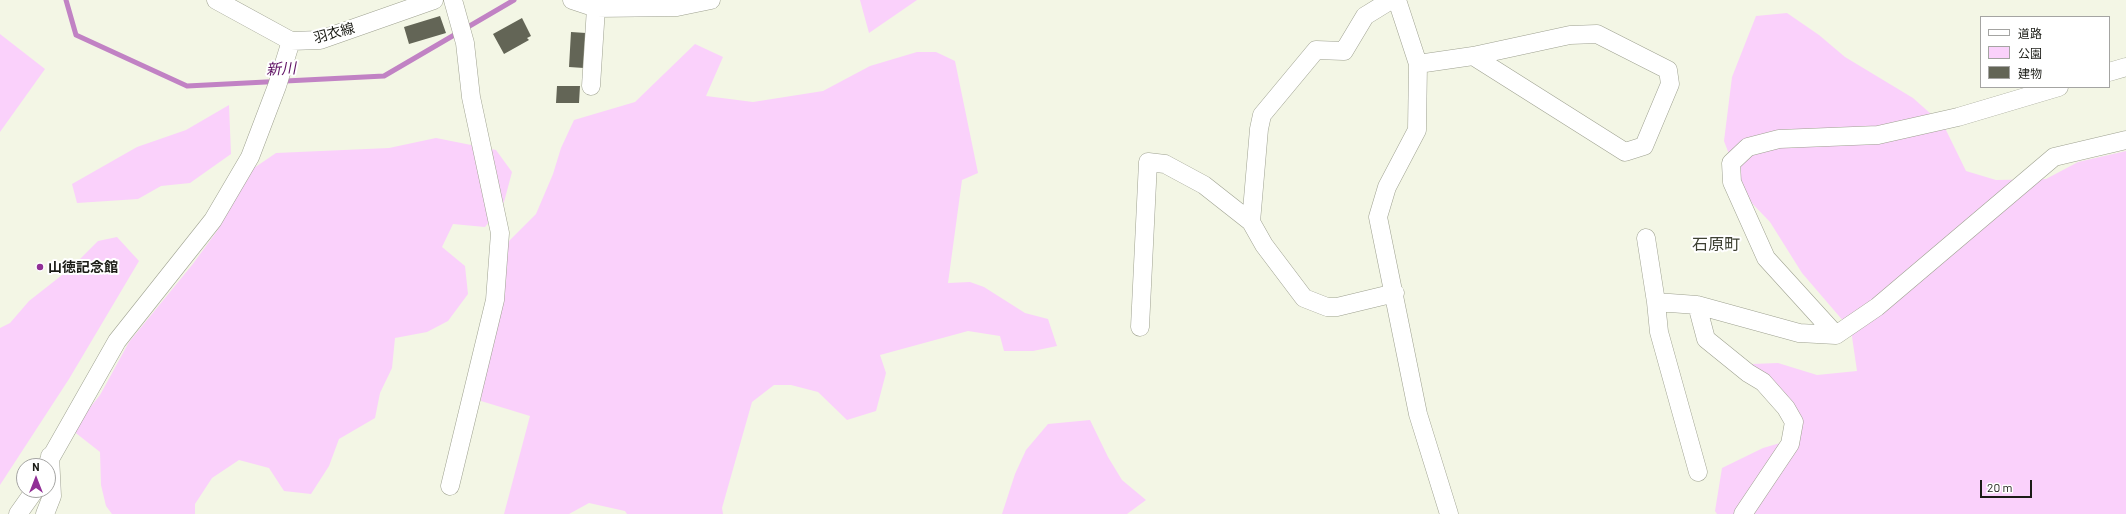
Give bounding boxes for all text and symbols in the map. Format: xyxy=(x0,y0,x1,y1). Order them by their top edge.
legend xyxy=(1980,16,2110,88)
street label: 羽衣線 xyxy=(312,19,356,47)
text: 道路 xyxy=(2018,26,2042,40)
text: 公園 xyxy=(2018,46,2042,60)
water label: 新川 xyxy=(266,59,296,79)
text: 建物 xyxy=(2018,66,2042,80)
district label: 石原町 xyxy=(1692,235,1740,255)
place label: 山徳記念館 xyxy=(48,259,118,275)
marker: 山徳記念館 xyxy=(35,262,45,272)
north arrow xyxy=(16,458,56,498)
text: N xyxy=(32,460,40,473)
scale bar xyxy=(1982,472,2034,498)
text: 20 m xyxy=(1987,480,2013,494)

